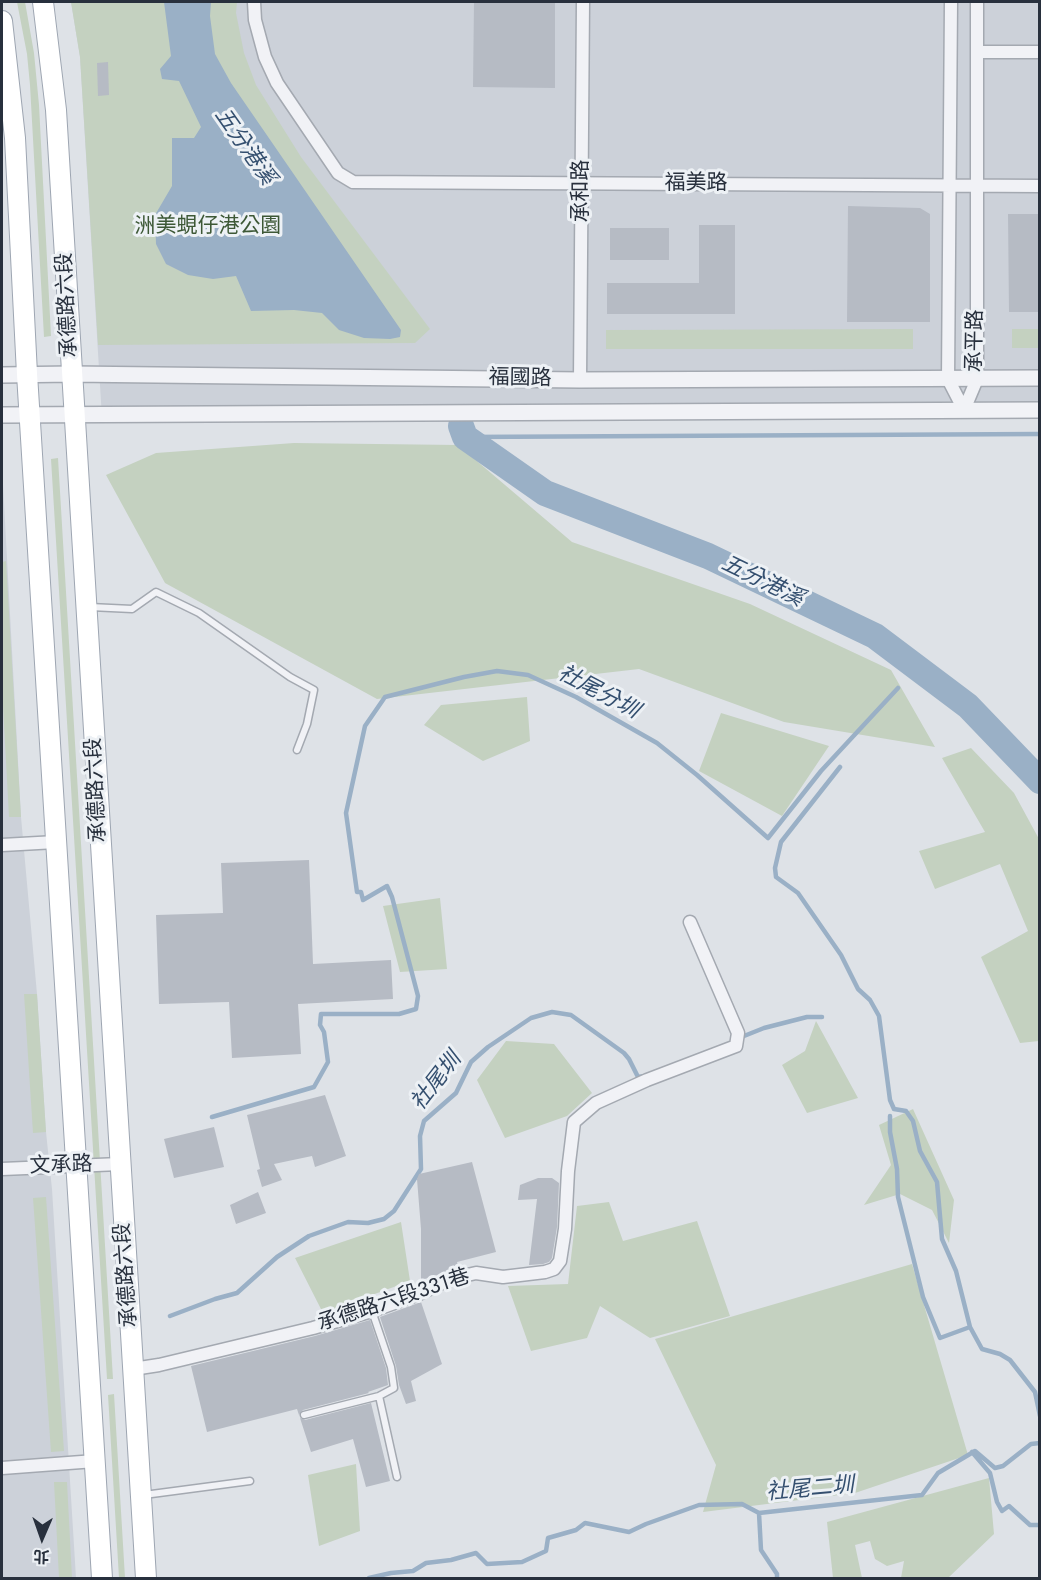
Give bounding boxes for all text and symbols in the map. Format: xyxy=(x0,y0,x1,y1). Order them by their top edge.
water label: 五分港溪 xyxy=(208,103,280,191)
street label: 承和路 xyxy=(569,160,595,222)
street label: 福美路 xyxy=(665,171,727,197)
park label: 洲美蜆仔港公園 xyxy=(135,214,281,240)
street label: 承德路六段 xyxy=(53,252,83,358)
street label: 承平路 xyxy=(963,309,989,373)
street label: 福國路 xyxy=(488,366,552,392)
water label: 五分港溪 xyxy=(717,551,807,613)
water label: 社尾分圳 xyxy=(553,661,643,725)
street label: 承德路六段 xyxy=(82,737,112,843)
water label: 社尾圳 xyxy=(406,1048,468,1116)
street label: 文承路 xyxy=(29,1152,93,1180)
street label: 承德路六段 xyxy=(111,1222,143,1328)
street label: 承德路六段331巷 xyxy=(315,1265,473,1337)
water label: 社尾二圳 xyxy=(765,1473,855,1507)
north arrow xyxy=(12,1508,72,1568)
text: 北 xyxy=(33,1545,50,1568)

